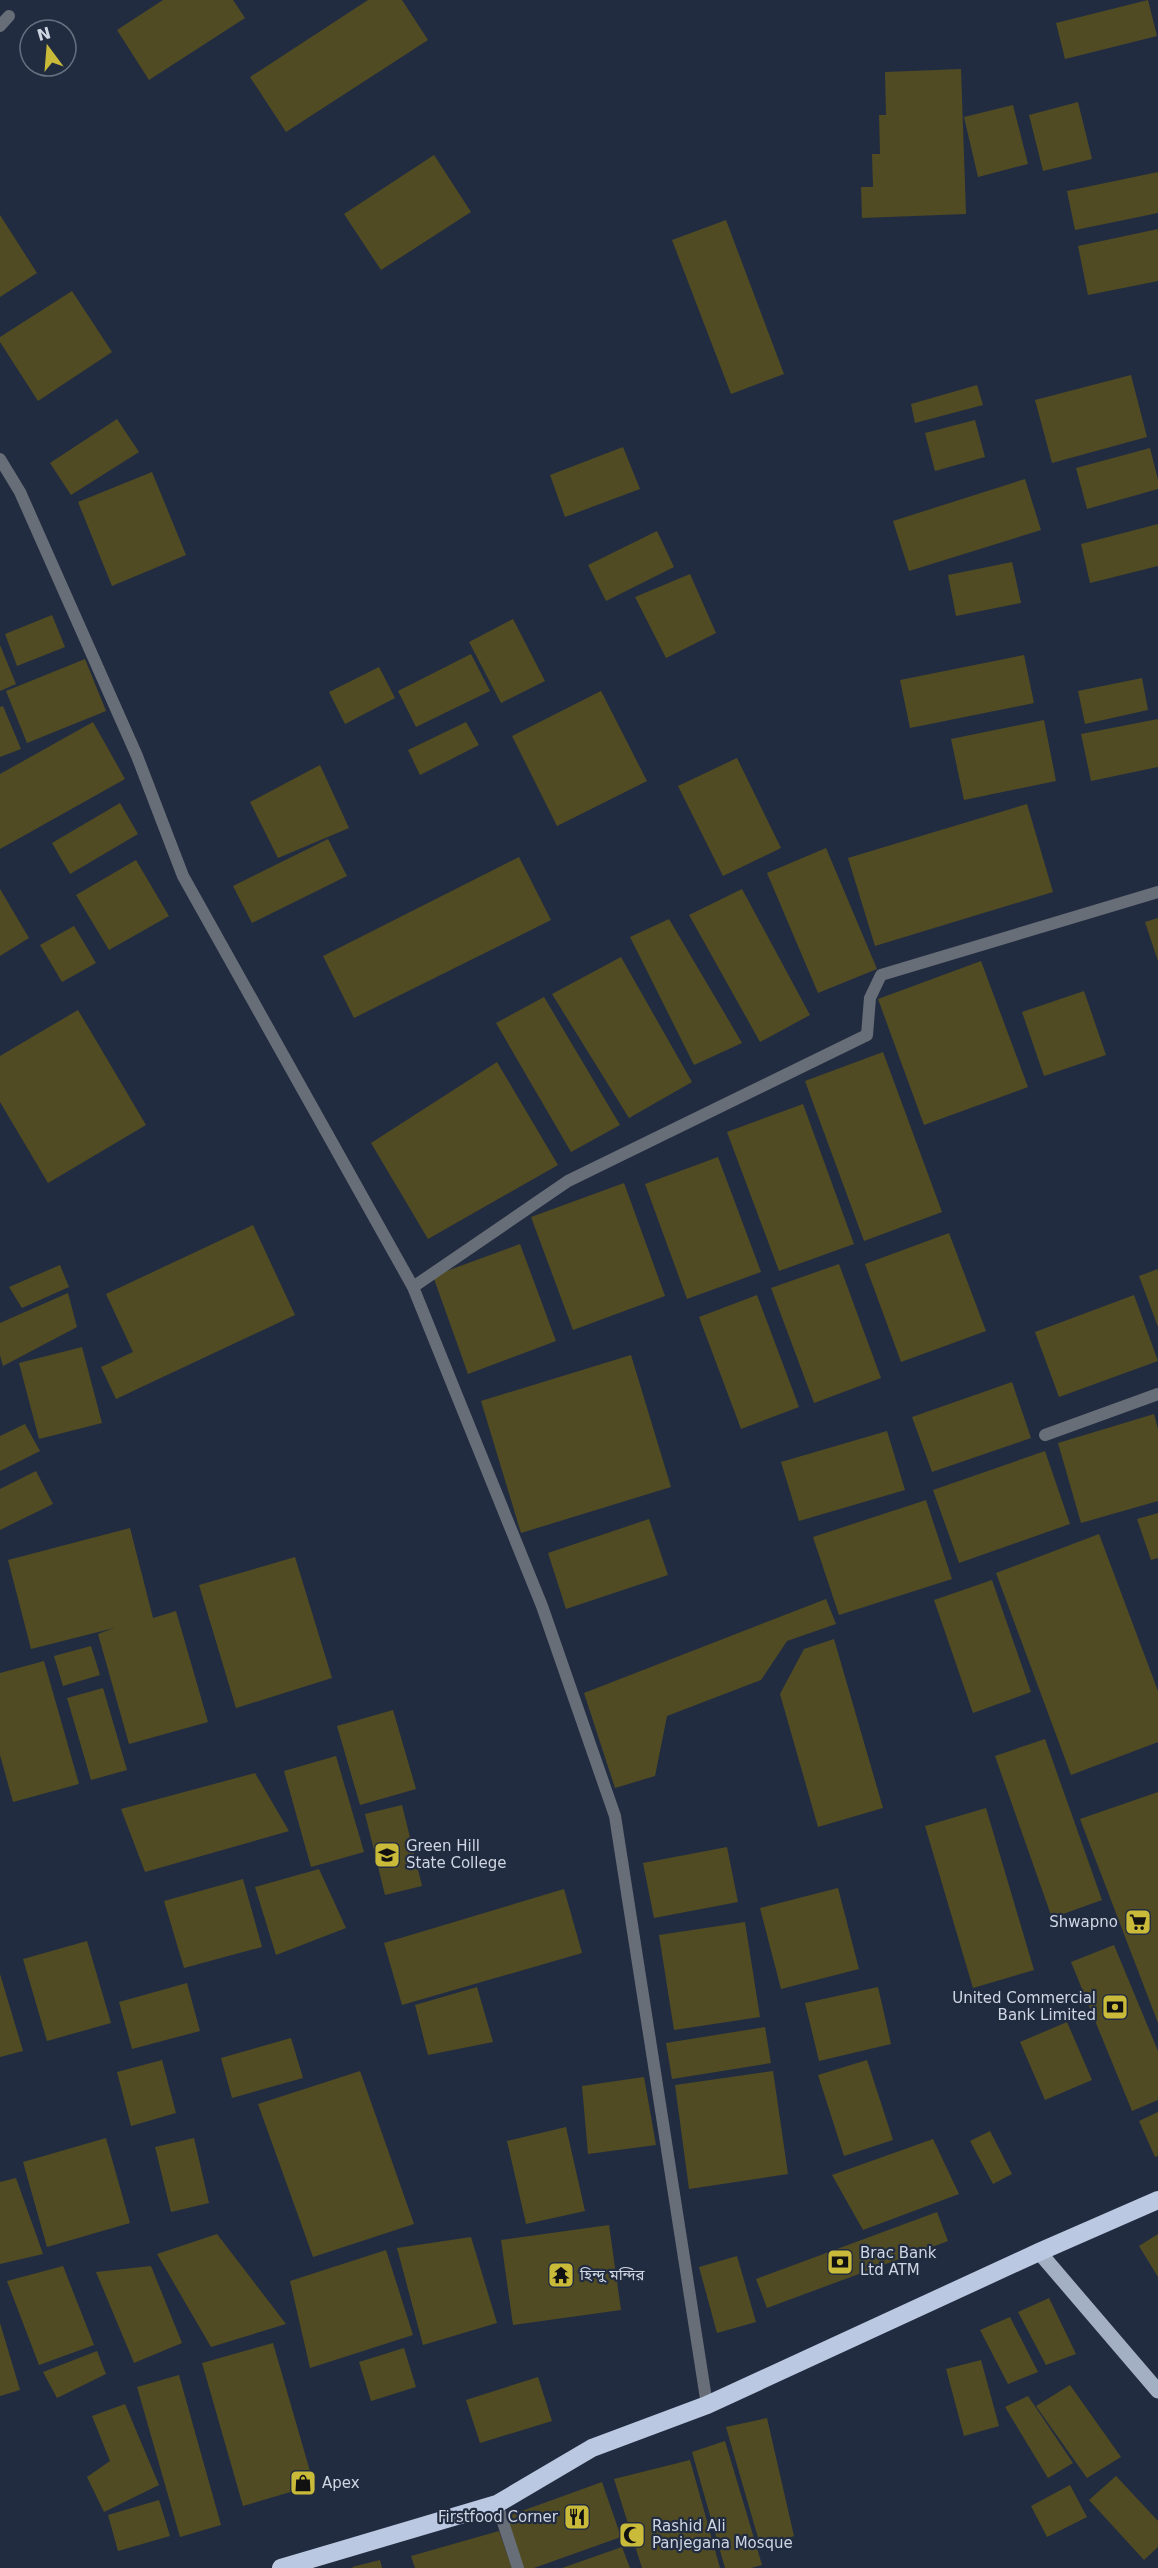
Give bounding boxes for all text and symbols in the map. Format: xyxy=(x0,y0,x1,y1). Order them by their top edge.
north arrow xyxy=(18,18,78,78)
text: N xyxy=(35,23,53,45)
place label: Green Hill State College xyxy=(406,1837,506,1872)
school or university icon: Green Hill State College xyxy=(372,1840,402,1870)
supermarket icon: Shwapno xyxy=(1123,1907,1153,1937)
place label: Shwapno xyxy=(1049,1913,1118,1931)
place label: United Commercial Bank Limited xyxy=(952,1989,1096,2024)
bank icon: United Commercial Bank Limited xyxy=(1100,1992,1130,2022)
place label: Brac Bank Ltd ATM xyxy=(860,2244,937,2279)
bank icon: Brac Bank Ltd ATM xyxy=(825,2247,855,2277)
temple icon: হিন্দু মন্দির xyxy=(546,2260,576,2290)
place label: হিন্দু মন্দির xyxy=(579,2266,645,2284)
shop icon: Apex xyxy=(288,2468,318,2498)
place label: Apex xyxy=(322,2474,360,2492)
restaurant icon: Firstfood Corner xyxy=(562,2502,592,2532)
place label: Firstfood Corner xyxy=(438,2508,559,2526)
place label: Rashid Ali Panjegana Mosque xyxy=(652,2517,793,2552)
mosque icon: Rashid Ali Panjegana Mosque xyxy=(617,2520,647,2550)

